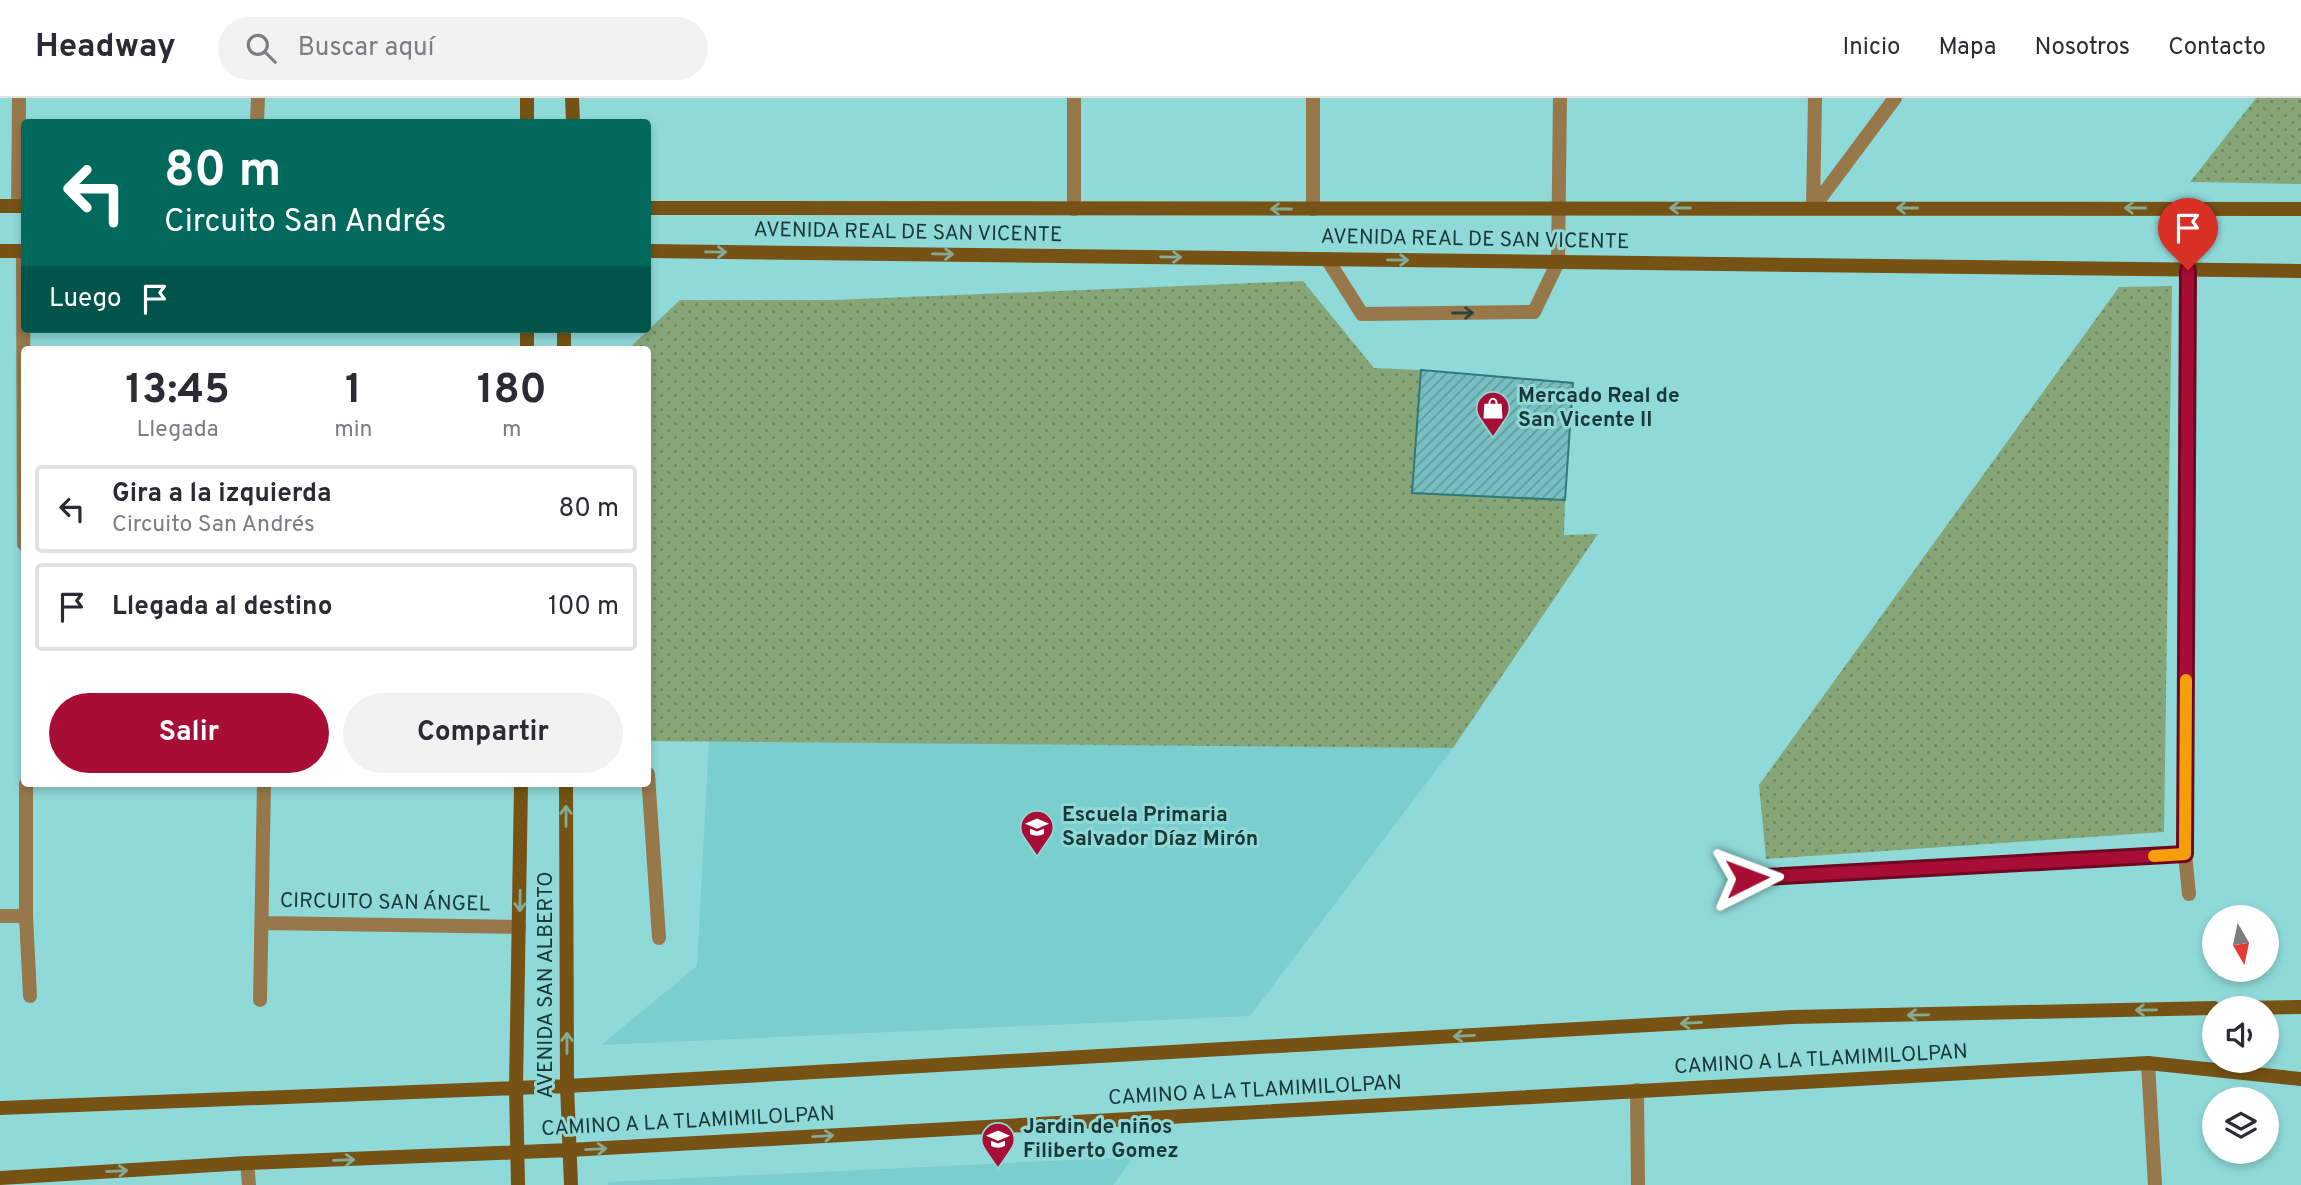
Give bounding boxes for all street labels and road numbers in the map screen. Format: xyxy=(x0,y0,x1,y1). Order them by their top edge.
street label: AVENIDA REAL DE SAN VICENTE xyxy=(753,217,1063,249)
street label: AVENIDA REAL DE SAN VICENTE xyxy=(1320,224,1630,256)
street label: AVENIDA SAN ALBERTO xyxy=(533,871,560,1099)
street label: CIRCUITO SAN ÁNGEL xyxy=(279,887,491,918)
street label: CAMINO A LA TLAMIMILOLPAN xyxy=(1674,1039,1968,1081)
street label: CAMINO A LA TLAMIMILOLPAN xyxy=(1108,1070,1402,1112)
street label: CAMINO A LA TLAMIMILOLPAN xyxy=(541,1101,835,1143)

